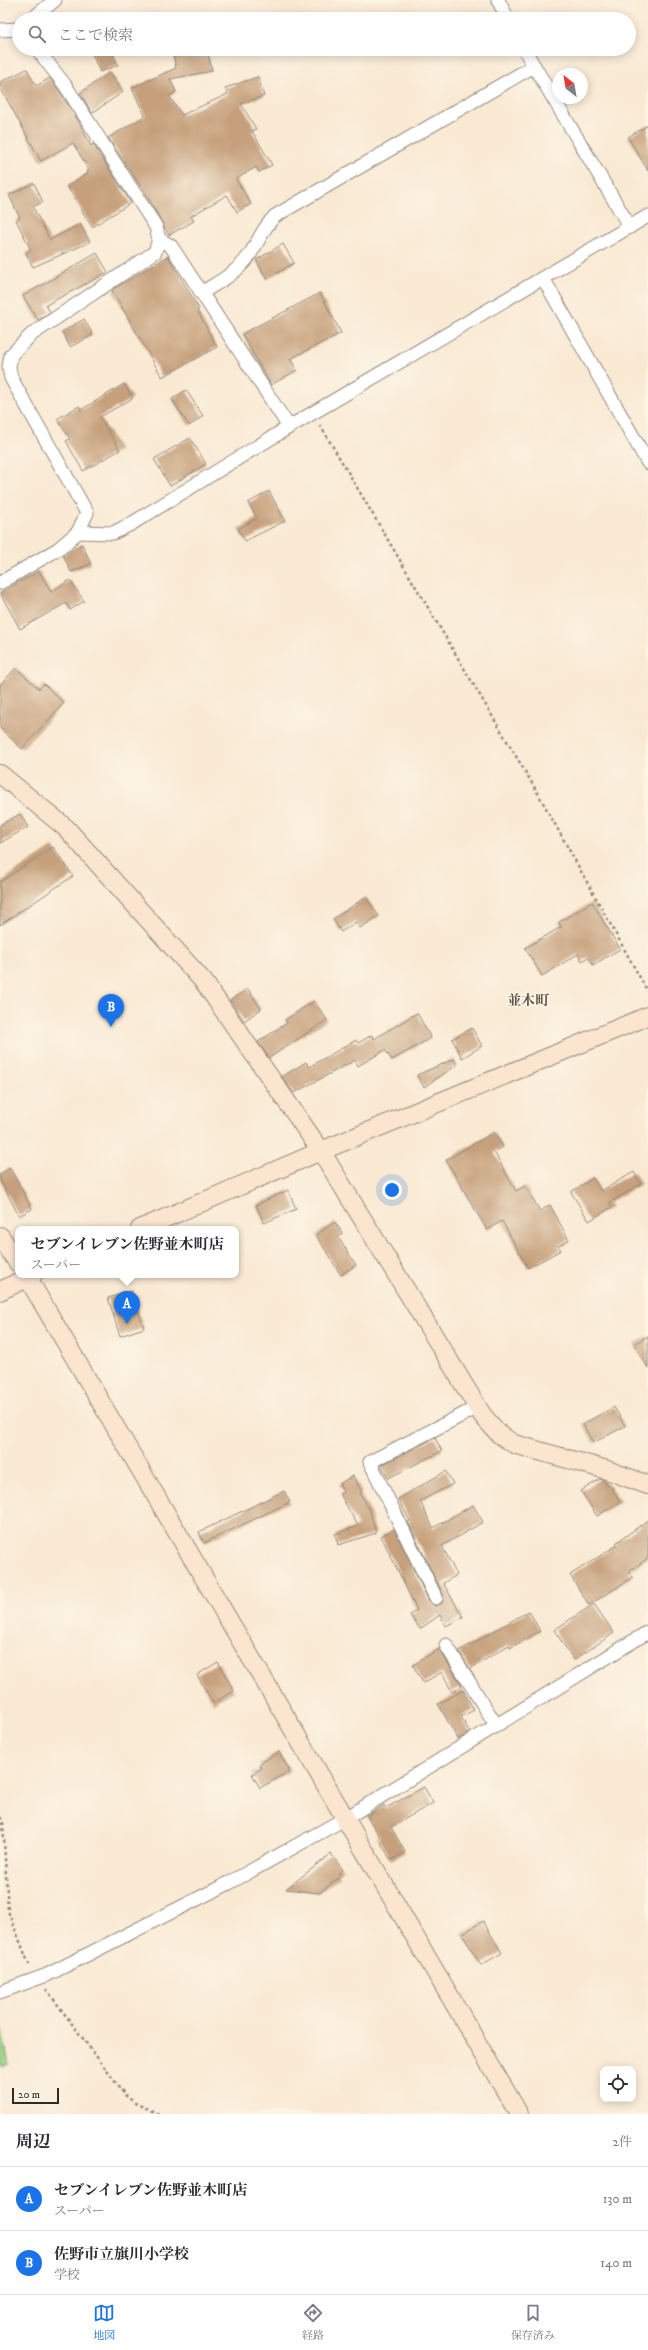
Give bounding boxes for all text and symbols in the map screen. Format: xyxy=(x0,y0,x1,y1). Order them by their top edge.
search box xyxy=(12,12,636,56)
icon: search xyxy=(26,23,48,45)
text: ここで検索 xyxy=(58,26,133,45)
north arrow xyxy=(552,68,588,104)
district label: 並木町 xyxy=(507,992,550,1010)
pin: B xyxy=(98,994,124,1027)
your location xyxy=(382,1180,402,1200)
popup xyxy=(15,1226,239,1278)
text: セブンイレブン佐野並木町店 xyxy=(30,1235,224,1254)
text: スーパー xyxy=(30,1257,81,1273)
pin: A xyxy=(114,1291,140,1324)
map controls xyxy=(600,2066,636,2102)
button: locate xyxy=(600,2066,636,2102)
scale bar xyxy=(12,2086,59,2105)
text: 20 m xyxy=(18,2088,40,2102)
text: 周辺 xyxy=(16,2131,50,2153)
text: 2件 xyxy=(613,2134,632,2150)
text: セブンイレブン佐野並木町店 xyxy=(54,2181,247,2200)
text: A xyxy=(25,2191,33,2207)
text: 130 m xyxy=(603,2191,632,2207)
text: スーパー xyxy=(54,2203,105,2219)
text: 佐野市立旗川小学校 xyxy=(54,2245,189,2264)
text: B xyxy=(25,2255,33,2271)
text: 140 m xyxy=(600,2255,632,2271)
text: 学校 xyxy=(54,2267,80,2283)
tab: 地図 xyxy=(93,2302,115,2343)
tab: 経路 xyxy=(302,2302,324,2343)
tab: 保存済み xyxy=(511,2302,555,2343)

